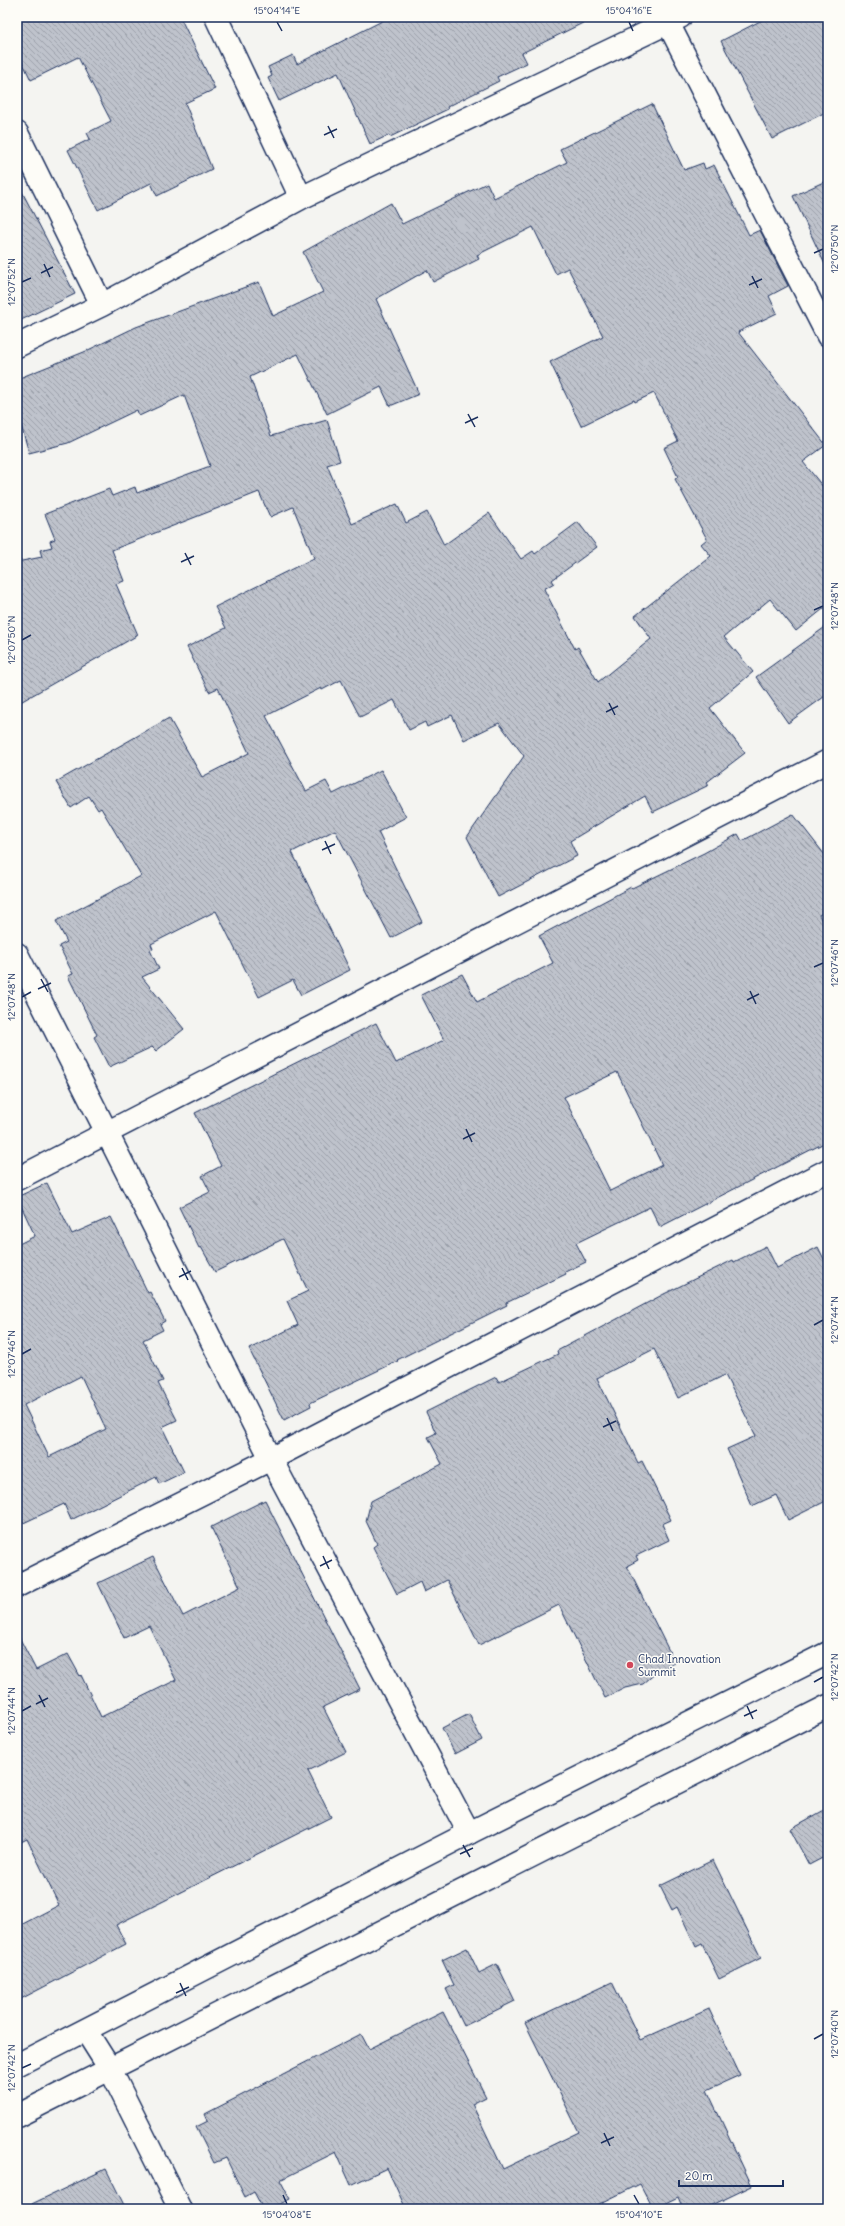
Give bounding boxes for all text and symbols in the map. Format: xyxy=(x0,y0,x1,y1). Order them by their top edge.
text: 15°04'14"E xyxy=(254,4,300,17)
text: 15°04'16"E xyxy=(606,4,652,17)
text: 12°07'50"N xyxy=(828,225,841,273)
text: 12°07'52"N xyxy=(5,258,18,306)
text: 12°07'48"N xyxy=(828,582,841,630)
text: 12°07'50"N xyxy=(5,616,18,664)
text: 12°07'46"N xyxy=(828,939,841,987)
text: 12°07'48"N xyxy=(5,973,18,1021)
text: 12°07'44"N xyxy=(828,1296,841,1344)
text: 12°07'46"N xyxy=(5,1330,18,1378)
place label: Chad Innovation Summit xyxy=(638,1652,721,1679)
text: 12°07'42"N xyxy=(828,1653,841,1701)
marker: Chad Innovation Summit xyxy=(625,1660,635,1670)
text: 12°07'44"N xyxy=(5,1687,18,1735)
text: 12°07'40"N xyxy=(828,2010,841,2058)
text: 12°07'42"N xyxy=(5,2044,18,2092)
scale bar xyxy=(679,2162,783,2188)
text: 20 m xyxy=(685,2168,713,2183)
text: 15°04'08"E xyxy=(263,2208,312,2221)
text: 15°04'10"E xyxy=(615,2208,663,2221)

